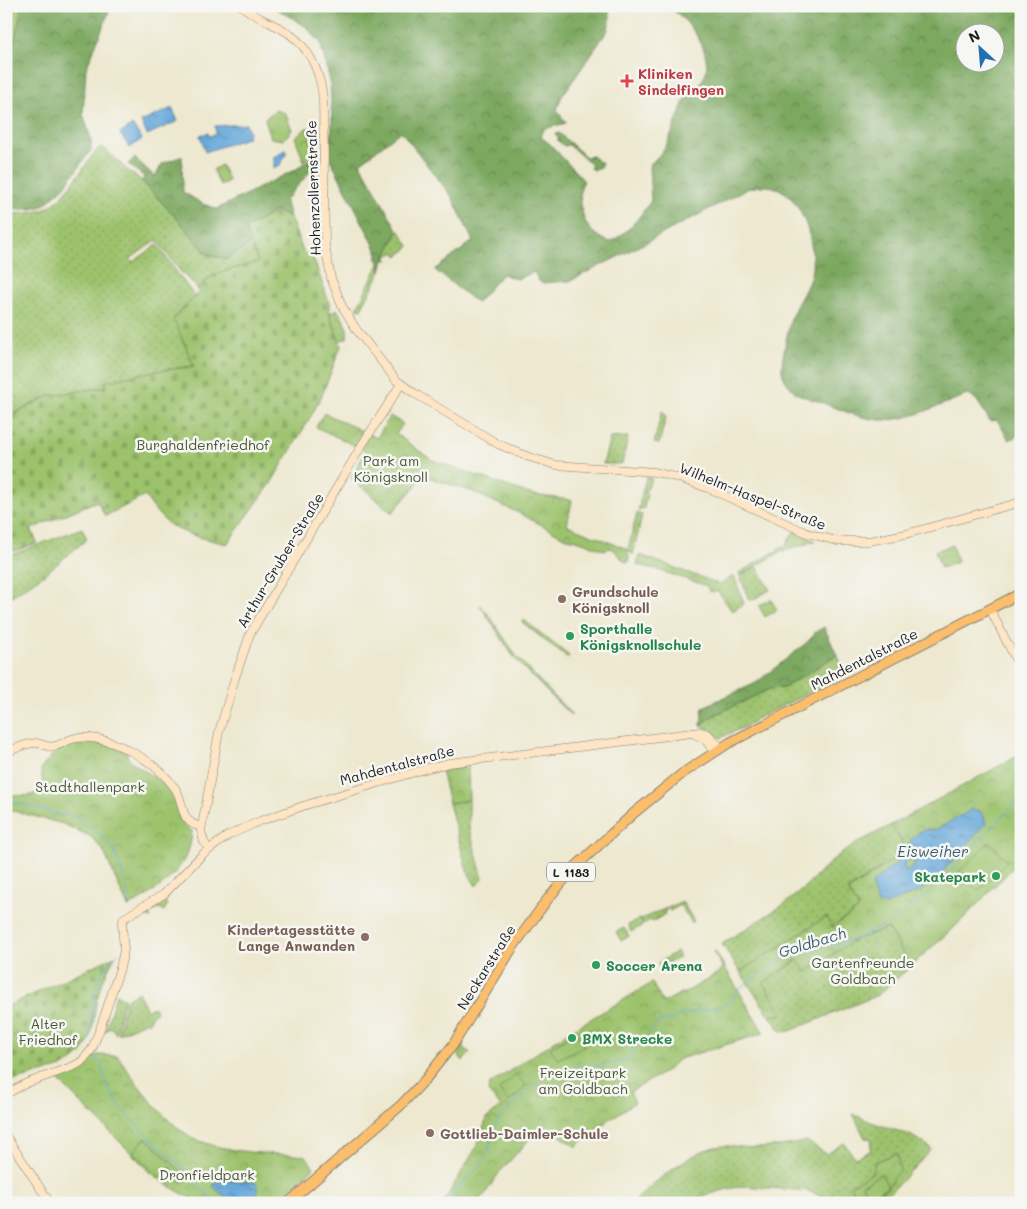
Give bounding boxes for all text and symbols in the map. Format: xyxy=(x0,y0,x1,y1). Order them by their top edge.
north arrow xyxy=(954,22,1004,72)
text: N xyxy=(965,25,983,47)
place label: Kliniken Sindelfingen xyxy=(638,64,724,99)
marker: Kliniken Sindelfingen xyxy=(620,74,634,88)
street label: Hohenzollernstraße xyxy=(301,120,325,256)
park label: Burghaldenfriedhof xyxy=(137,435,270,454)
park label: Park am Königsknoll xyxy=(354,451,428,486)
street label: Wilhelm-Haspel-Straße xyxy=(677,458,829,534)
street label: Arthur-Gruber-Straße xyxy=(232,489,328,631)
place label: Grundschule Königsknoll xyxy=(572,582,659,617)
marker: Grundschule Königsknoll xyxy=(556,593,568,605)
place label: Sporthalle Königsknollschule xyxy=(580,619,701,654)
street label: Mahdentalstraße xyxy=(807,624,921,694)
marker: Sporthalle Königsknollschule xyxy=(564,630,576,642)
street label: Mahdentalstraße xyxy=(338,741,456,789)
park label: Stadthallenpark xyxy=(35,777,145,796)
water label: Eisweiher xyxy=(897,841,969,861)
road number: L 1183 xyxy=(547,862,595,882)
place label: Skatepark xyxy=(914,867,986,886)
marker: Skatepark xyxy=(990,870,1002,882)
place label: Kindertagesstätte Lange Anwanden xyxy=(227,920,355,955)
street label: Neckarstraße xyxy=(452,921,520,1013)
water label: Goldbach xyxy=(776,922,848,962)
marker: Kindertagesstätte Lange Anwanden xyxy=(359,931,371,943)
park label: Gartenfreunde Goldbach xyxy=(812,953,914,988)
place label: Soccer Arena xyxy=(606,956,703,975)
marker: Soccer Arena xyxy=(590,959,602,971)
park label: Alter Friedhof xyxy=(19,1014,78,1049)
place label: BMX Strecke xyxy=(582,1029,672,1048)
marker: BMX Strecke xyxy=(566,1032,578,1044)
park label: Freizeitpark am Goldbach xyxy=(538,1063,628,1098)
place label: Gottlieb-Daimler-Schule xyxy=(440,1124,609,1143)
marker: Gottlieb-Daimler-Schule xyxy=(424,1127,436,1139)
park label: Dronfieldpark xyxy=(159,1165,255,1184)

